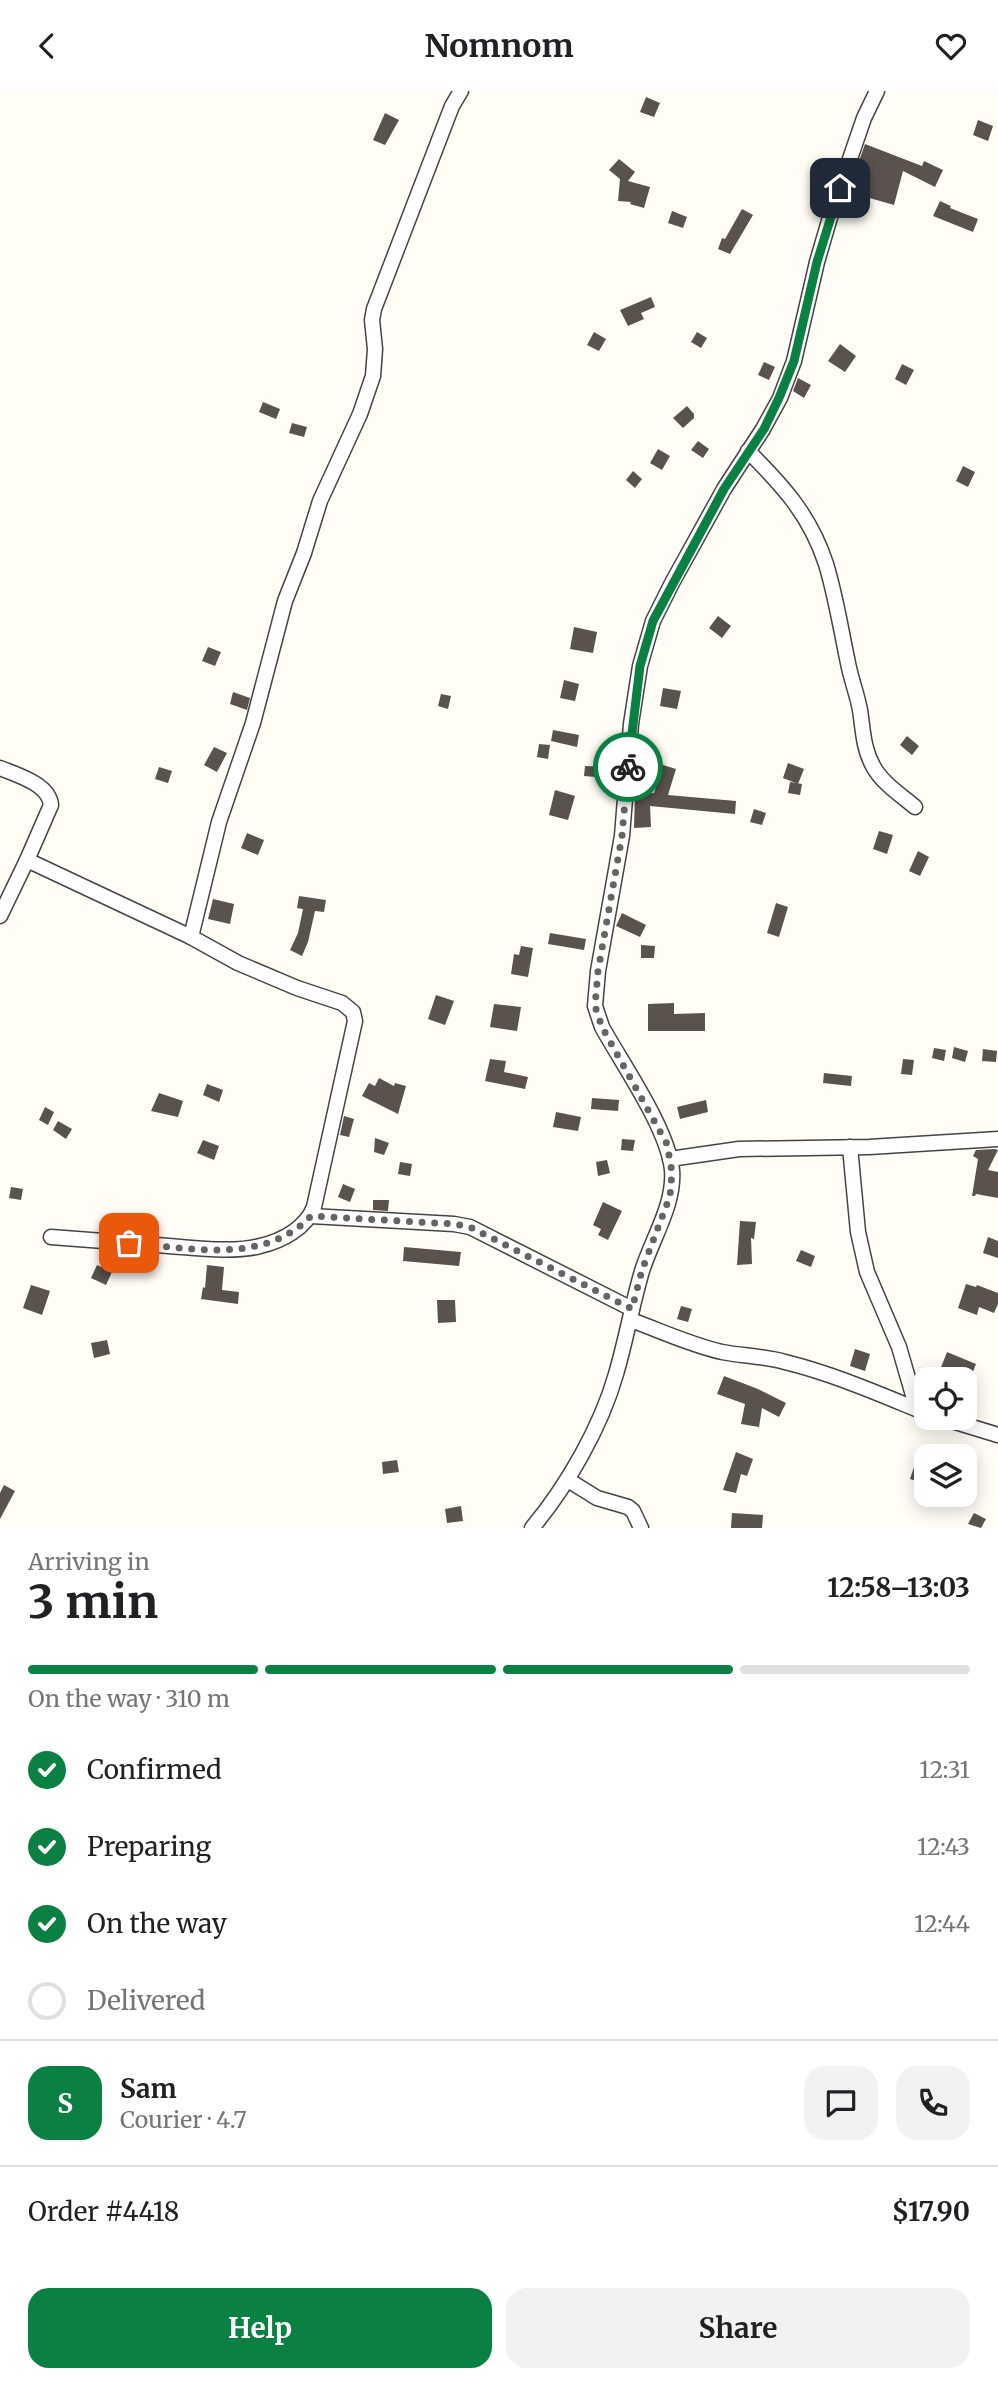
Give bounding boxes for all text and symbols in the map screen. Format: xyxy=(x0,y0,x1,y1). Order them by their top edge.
text: Nomnom xyxy=(424,26,574,66)
icon: back xyxy=(28,27,66,65)
icon: heart xyxy=(932,27,970,65)
pin xyxy=(810,158,870,218)
icon: home xyxy=(821,169,859,207)
courier xyxy=(593,732,663,802)
icon: bike xyxy=(609,748,647,786)
pin xyxy=(99,1213,159,1273)
icon: bag xyxy=(110,1224,148,1262)
map controls xyxy=(914,1367,977,1507)
button: locate xyxy=(914,1367,977,1430)
button: layers xyxy=(914,1444,977,1507)
text: Arriving in xyxy=(28,1547,150,1576)
text: 12:58–13:03 xyxy=(827,1571,970,1604)
text: 3 min xyxy=(28,1573,158,1631)
text: On the way · 310 m xyxy=(28,1684,230,1713)
icon: check xyxy=(28,1751,66,1789)
text: Confirmed xyxy=(87,1753,222,1786)
text: 12:31 xyxy=(919,1755,970,1784)
icon: check xyxy=(28,1828,66,1866)
text: Preparing xyxy=(87,1830,211,1863)
text: 12:43 xyxy=(917,1832,970,1861)
icon: check xyxy=(28,1905,66,1943)
text: On the way xyxy=(87,1907,227,1940)
text: 12:44 xyxy=(914,1909,970,1938)
text: Delivered xyxy=(87,1984,206,2017)
button: chat xyxy=(804,2066,878,2140)
button: phone xyxy=(896,2066,970,2140)
text: Sam xyxy=(120,2072,177,2105)
text: S xyxy=(57,2087,73,2120)
text: Courier · 4.7 xyxy=(120,2105,247,2134)
text: Order #4418 xyxy=(28,2195,179,2228)
text: $17.90 xyxy=(892,2195,970,2228)
button: Help xyxy=(28,2288,492,2368)
button: Share xyxy=(506,2288,970,2368)

